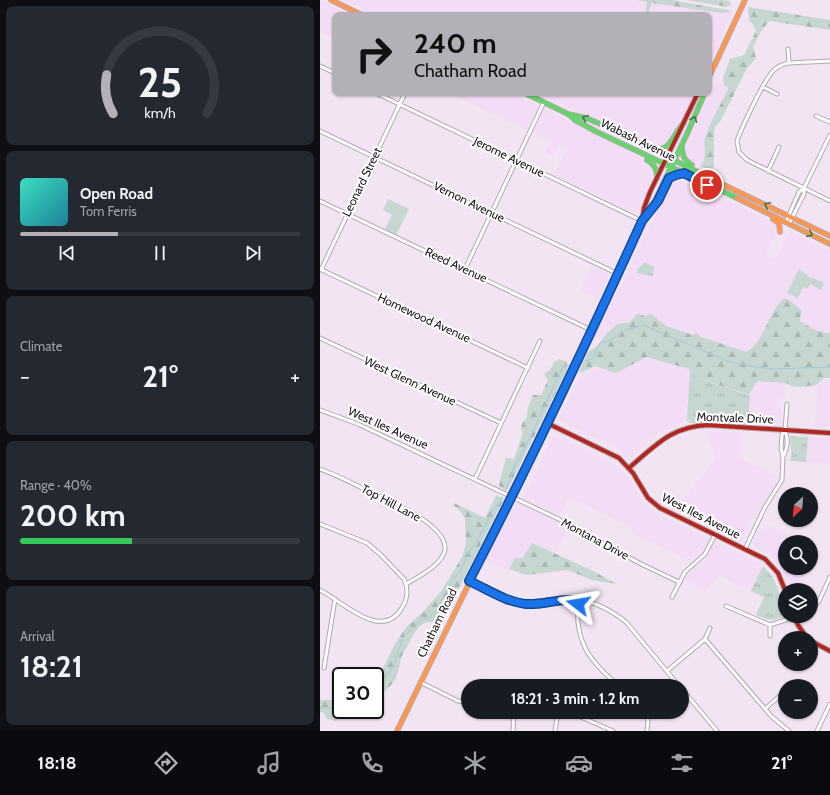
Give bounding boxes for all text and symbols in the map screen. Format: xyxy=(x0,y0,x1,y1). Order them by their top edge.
text: 240 m xyxy=(414,26,497,60)
icon: right xyxy=(348,28,400,80)
text: 25 xyxy=(138,56,182,106)
text: Chatham Road xyxy=(414,60,527,82)
text: km/h xyxy=(144,103,176,121)
one-way arrow xyxy=(582,115,590,123)
street label: Wabash Avenue xyxy=(598,115,678,164)
one-way arrow xyxy=(689,115,697,122)
street label: Jerome Avenue xyxy=(471,133,547,180)
street label: Leonard Street xyxy=(338,145,385,219)
pin xyxy=(690,168,724,202)
icon: arrive xyxy=(696,174,718,196)
street label: Vernon Avenue xyxy=(431,178,507,225)
text: Open Road xyxy=(80,185,153,203)
text: Tom Ferris xyxy=(80,203,137,219)
one-way arrow xyxy=(764,203,771,210)
one-way arrow xyxy=(805,229,813,237)
icon: previous xyxy=(56,242,78,264)
icon: pause xyxy=(149,242,171,264)
icon: next xyxy=(242,242,264,264)
street label: Reed Avenue xyxy=(423,244,490,285)
street label: Homewood Avenue xyxy=(375,289,473,346)
text: Climate xyxy=(20,338,62,354)
street label: West Glenn Avenue xyxy=(362,353,459,408)
text: 21° xyxy=(142,358,178,395)
text: − xyxy=(20,363,30,390)
text: + xyxy=(290,363,300,390)
street label: West Iles Avenue xyxy=(346,403,431,452)
street label: Montvale Drive xyxy=(696,409,774,426)
text: Range · 40% xyxy=(20,477,92,493)
street label: Top Hill Lane xyxy=(359,481,424,525)
north arrow xyxy=(778,487,818,527)
map controls xyxy=(778,487,818,719)
street label: West Iles Avenue xyxy=(659,489,743,542)
text: 200 km xyxy=(20,497,126,534)
street label: Montana Drive xyxy=(559,514,632,563)
button: search xyxy=(778,535,818,575)
position arrow xyxy=(557,583,599,625)
button: layers xyxy=(778,583,818,623)
street label: Chatham Road xyxy=(413,586,460,660)
text: Arrival xyxy=(20,628,55,644)
button: + xyxy=(778,631,818,671)
text: 18:21 xyxy=(20,648,83,685)
speed limit sign: 30 xyxy=(332,667,384,719)
button: − xyxy=(778,679,818,719)
text: 18:21 · 3 min · 1.2 km xyxy=(511,690,639,708)
icon: directions xyxy=(152,749,180,777)
icon: music xyxy=(255,749,283,777)
icon: phone xyxy=(358,749,386,777)
icon: climate xyxy=(461,749,489,777)
icon: car xyxy=(565,749,593,777)
icon: filters xyxy=(668,749,696,777)
text: 18:18 xyxy=(38,752,77,774)
text: 21° xyxy=(771,752,792,774)

